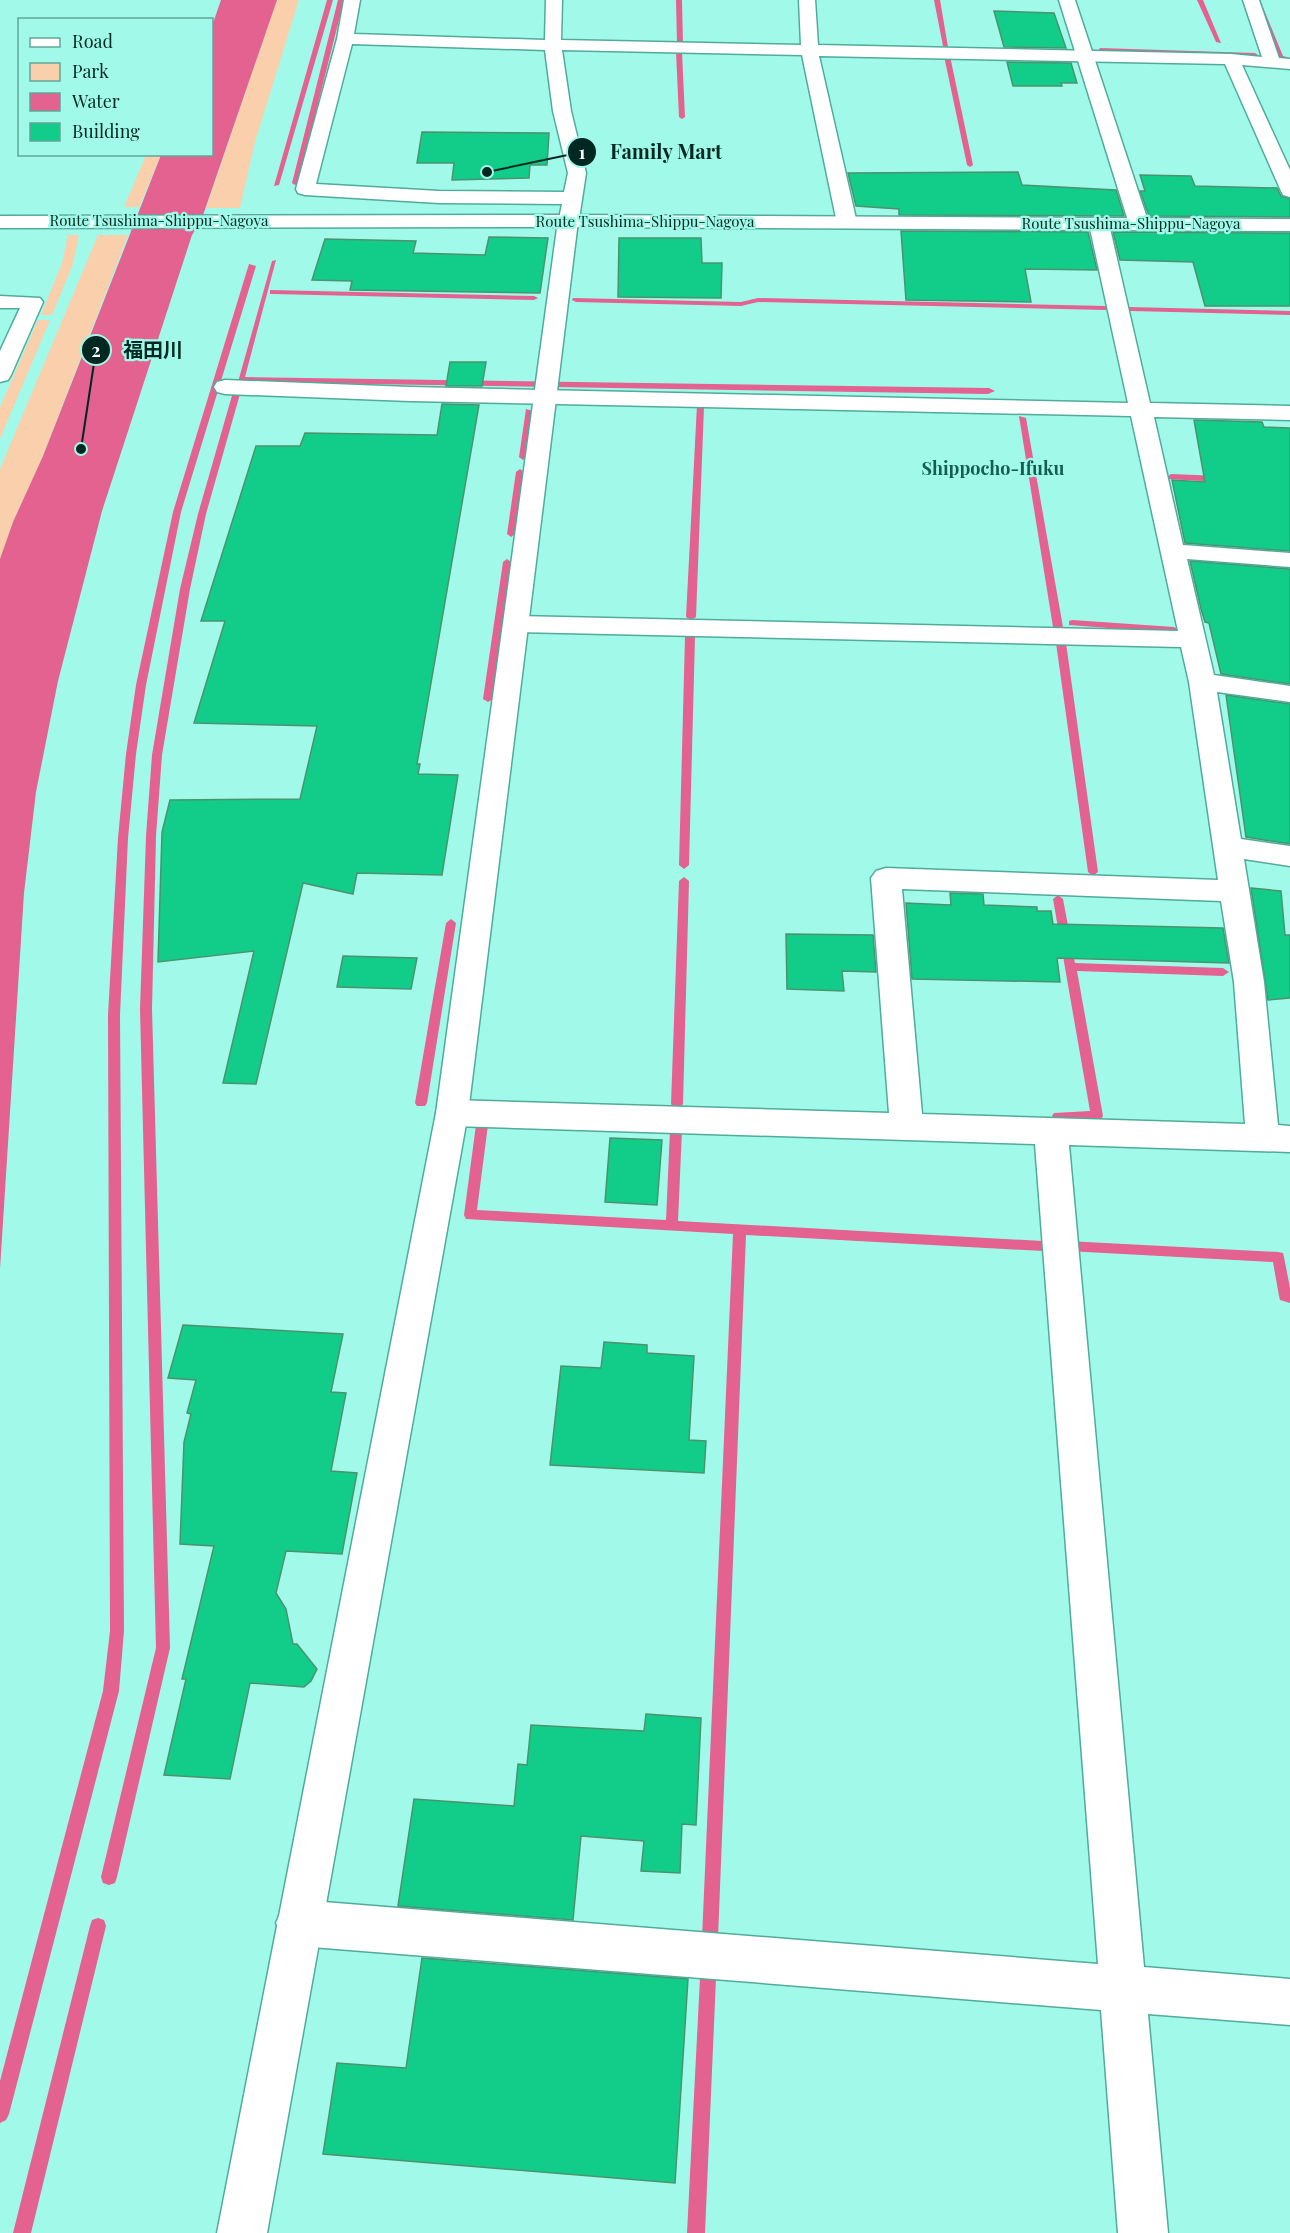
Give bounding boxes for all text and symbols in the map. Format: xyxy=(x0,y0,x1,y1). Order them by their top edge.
legend xyxy=(18,18,213,156)
text: Road xyxy=(72,29,113,53)
text: Park xyxy=(72,59,109,83)
text: Water xyxy=(71,89,120,113)
text: Building xyxy=(72,119,140,143)
callout: Family Mart xyxy=(567,133,734,171)
text: Family Mart xyxy=(610,137,723,164)
text: 1 xyxy=(579,140,586,164)
street label: Route Tsushima-Shippu-Nagoya xyxy=(50,210,269,230)
street label: Route Tsushima-Shippu-Nagoya xyxy=(536,211,755,231)
street label: Route Tsushima-Shippu-Nagoya xyxy=(1022,213,1241,233)
callout: 福田川 xyxy=(81,331,195,369)
text: 福田川 xyxy=(123,335,183,362)
text: 2 xyxy=(91,338,101,362)
district label: Shippocho-Ifuku xyxy=(922,456,1064,480)

